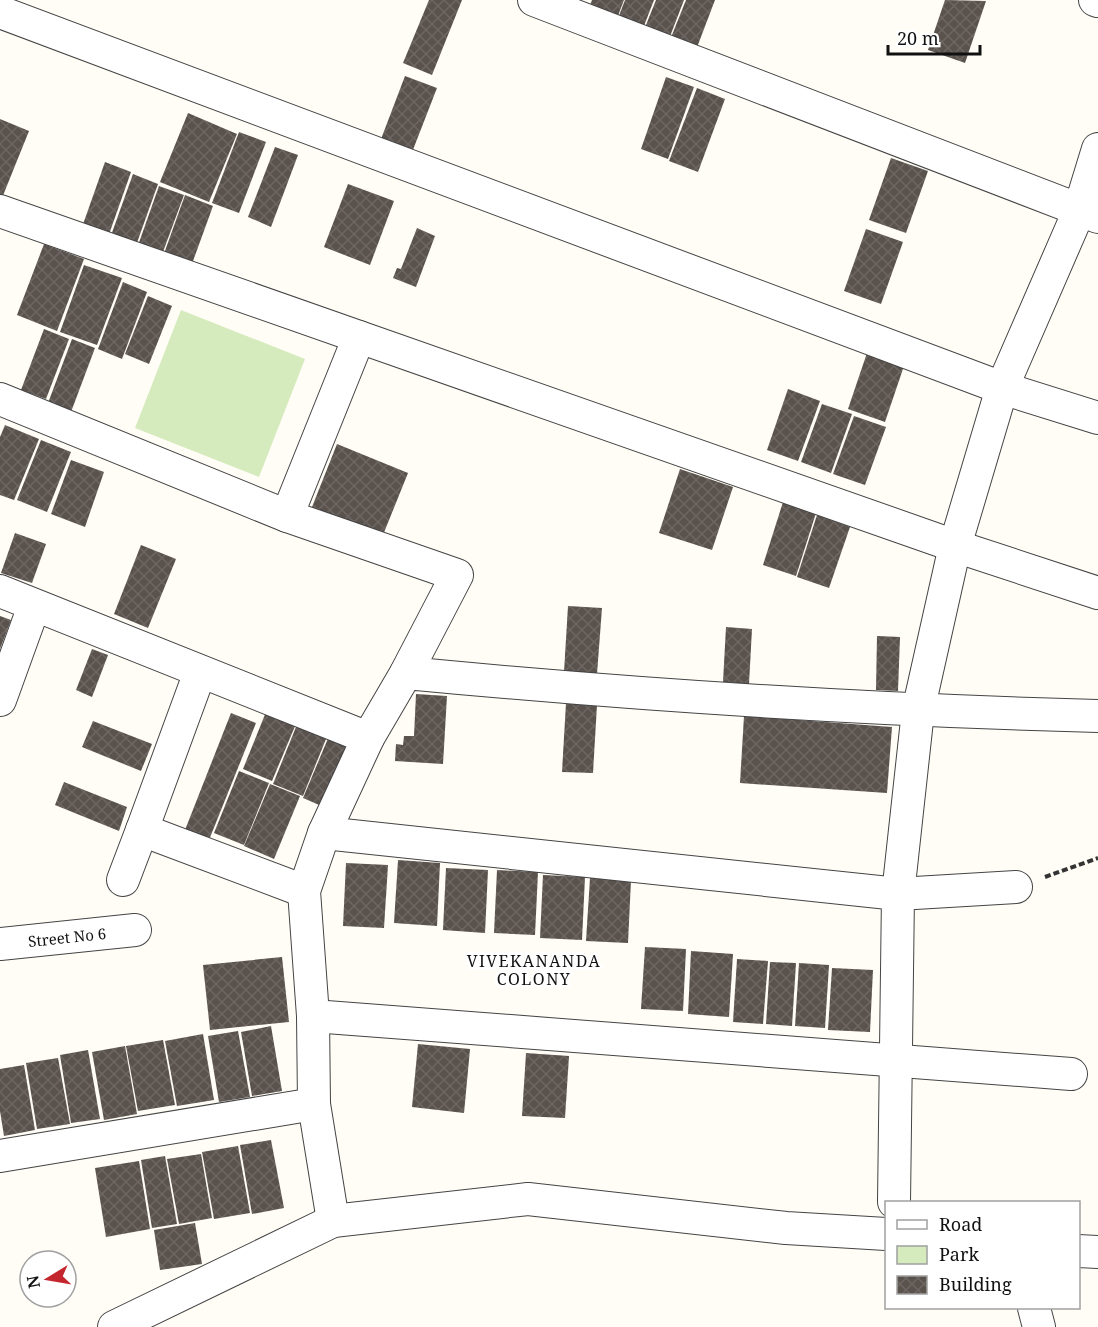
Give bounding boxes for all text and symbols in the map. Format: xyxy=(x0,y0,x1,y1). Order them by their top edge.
scale bar xyxy=(888,18,980,56)
text: 20 m xyxy=(897,26,939,50)
street label: Street No 6 xyxy=(27,923,107,951)
district label: VIVEKANANDA COLONY xyxy=(467,950,601,990)
legend xyxy=(885,1201,1080,1309)
text: Road xyxy=(939,1212,982,1236)
text: Park xyxy=(939,1242,979,1266)
north arrow xyxy=(18,1249,78,1309)
text: Building xyxy=(939,1272,1012,1296)
text: N xyxy=(21,1273,45,1290)

